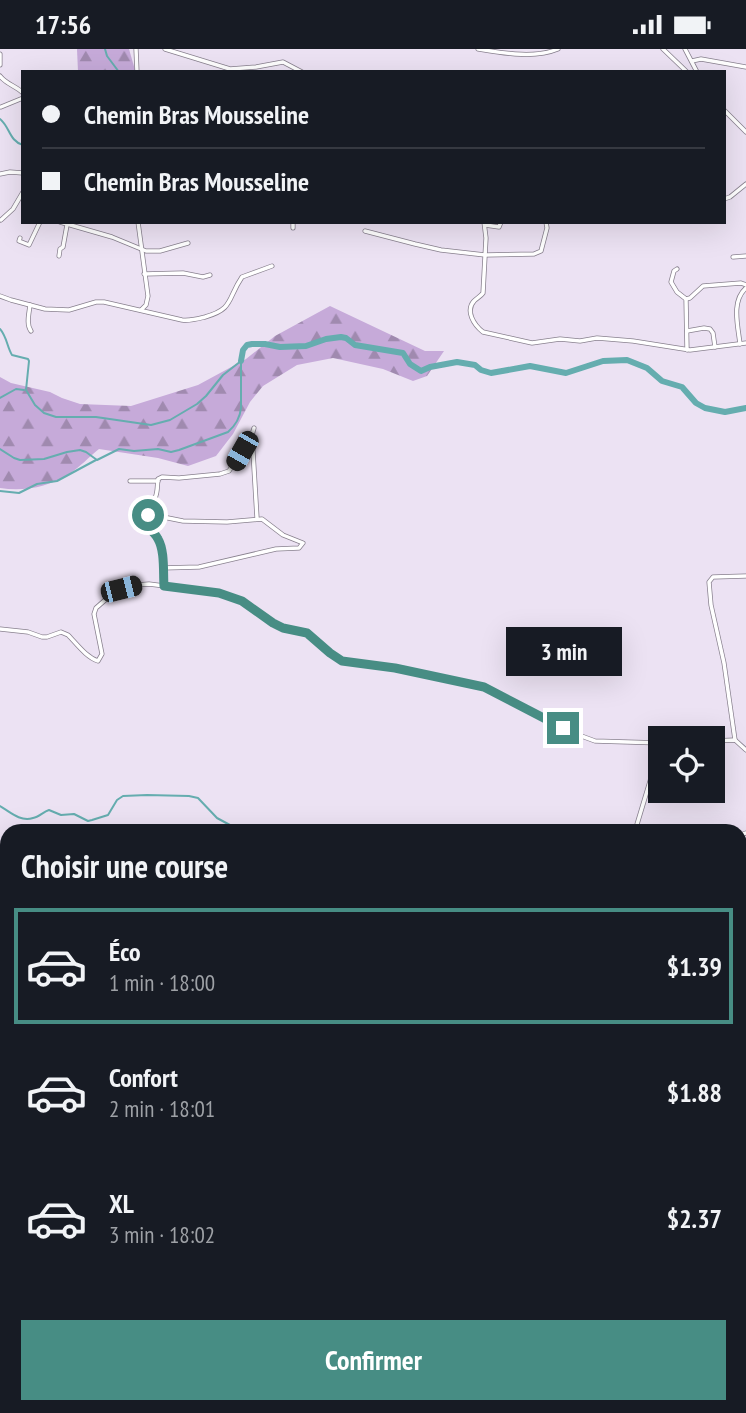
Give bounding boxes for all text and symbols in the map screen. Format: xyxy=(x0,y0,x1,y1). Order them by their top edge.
text: 17:56 xyxy=(35,8,91,41)
text: Chemin Bras Mousseline xyxy=(84,98,309,131)
text: Chemin Bras Mousseline xyxy=(84,165,309,198)
car xyxy=(223,428,262,474)
route start xyxy=(132,499,164,531)
car xyxy=(99,574,144,604)
callout: 3 min xyxy=(505,627,621,675)
text: 3 min xyxy=(541,637,587,666)
route end xyxy=(547,712,579,744)
map controls xyxy=(648,726,725,803)
button: locate xyxy=(648,726,725,803)
text: Choisir une course xyxy=(21,845,228,887)
icon: car xyxy=(25,935,88,998)
text: Éco xyxy=(109,935,141,968)
text: $1.39 xyxy=(667,950,722,983)
text: 1 min · 18:00 xyxy=(109,968,215,997)
icon: car xyxy=(25,1061,88,1124)
text: Confort xyxy=(109,1061,178,1094)
text: $1.88 xyxy=(667,1076,722,1109)
text: 2 min · 18:01 xyxy=(109,1094,215,1123)
icon: car xyxy=(25,1187,88,1250)
text: XL xyxy=(109,1187,134,1220)
text: $2.37 xyxy=(667,1202,722,1235)
text: 3 min · 18:02 xyxy=(109,1220,215,1249)
button: Confirmer xyxy=(21,1320,726,1400)

